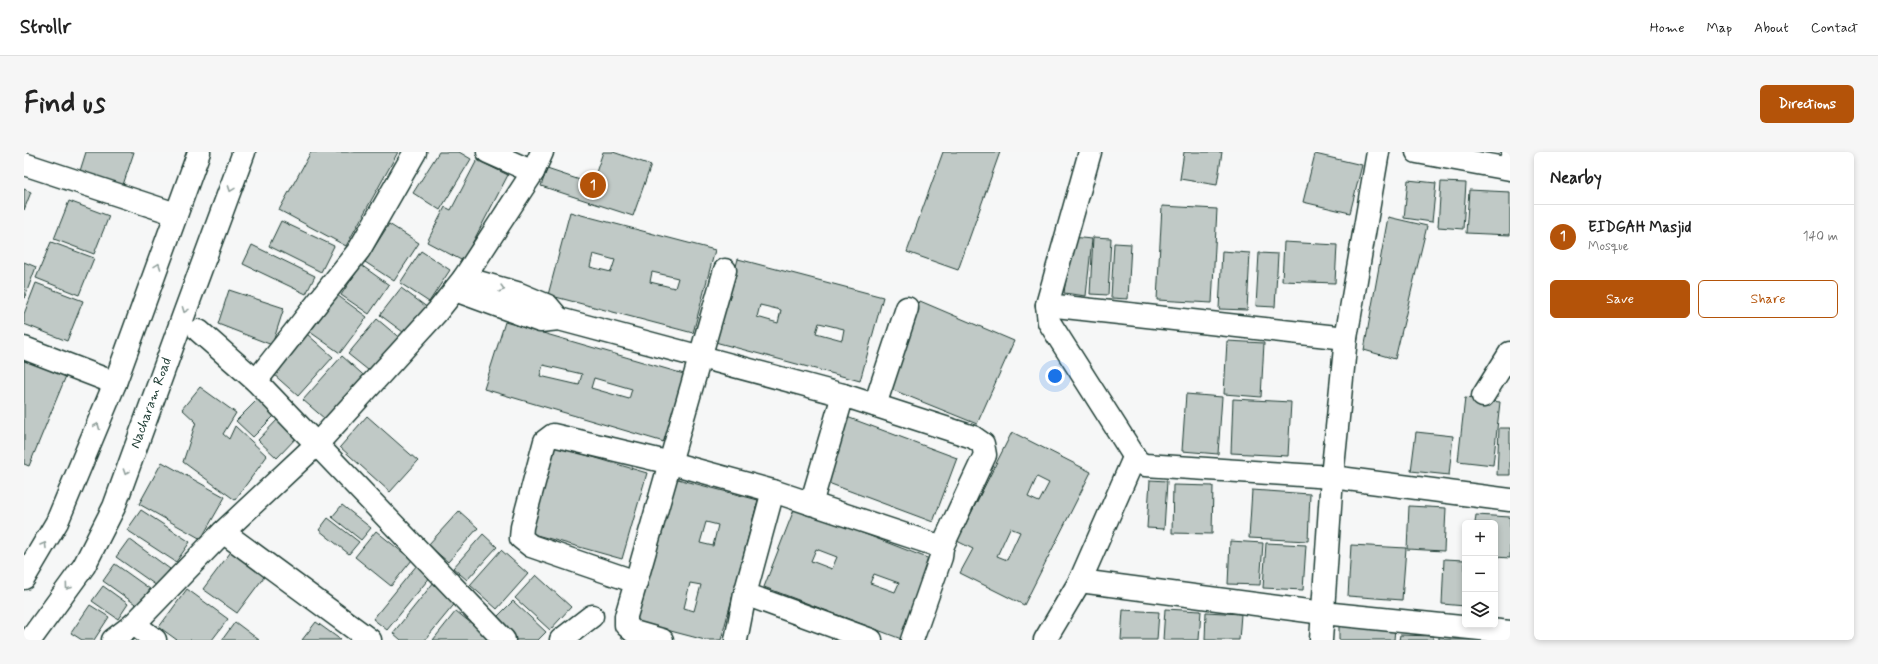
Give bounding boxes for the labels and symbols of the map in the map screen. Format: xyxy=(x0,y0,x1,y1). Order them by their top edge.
pin: 1 xyxy=(580,170,606,200)
one-way arrow xyxy=(228,185,236,192)
one-way arrow xyxy=(153,262,161,269)
one-way arrow xyxy=(498,284,505,293)
one-way arrow xyxy=(182,306,190,314)
street label: Nacharam Road xyxy=(126,355,176,451)
your location xyxy=(1045,366,1065,386)
one-way arrow xyxy=(92,423,100,431)
one-way arrow xyxy=(123,468,131,475)
one-way arrow xyxy=(39,542,47,549)
one-way arrow xyxy=(66,583,73,590)

